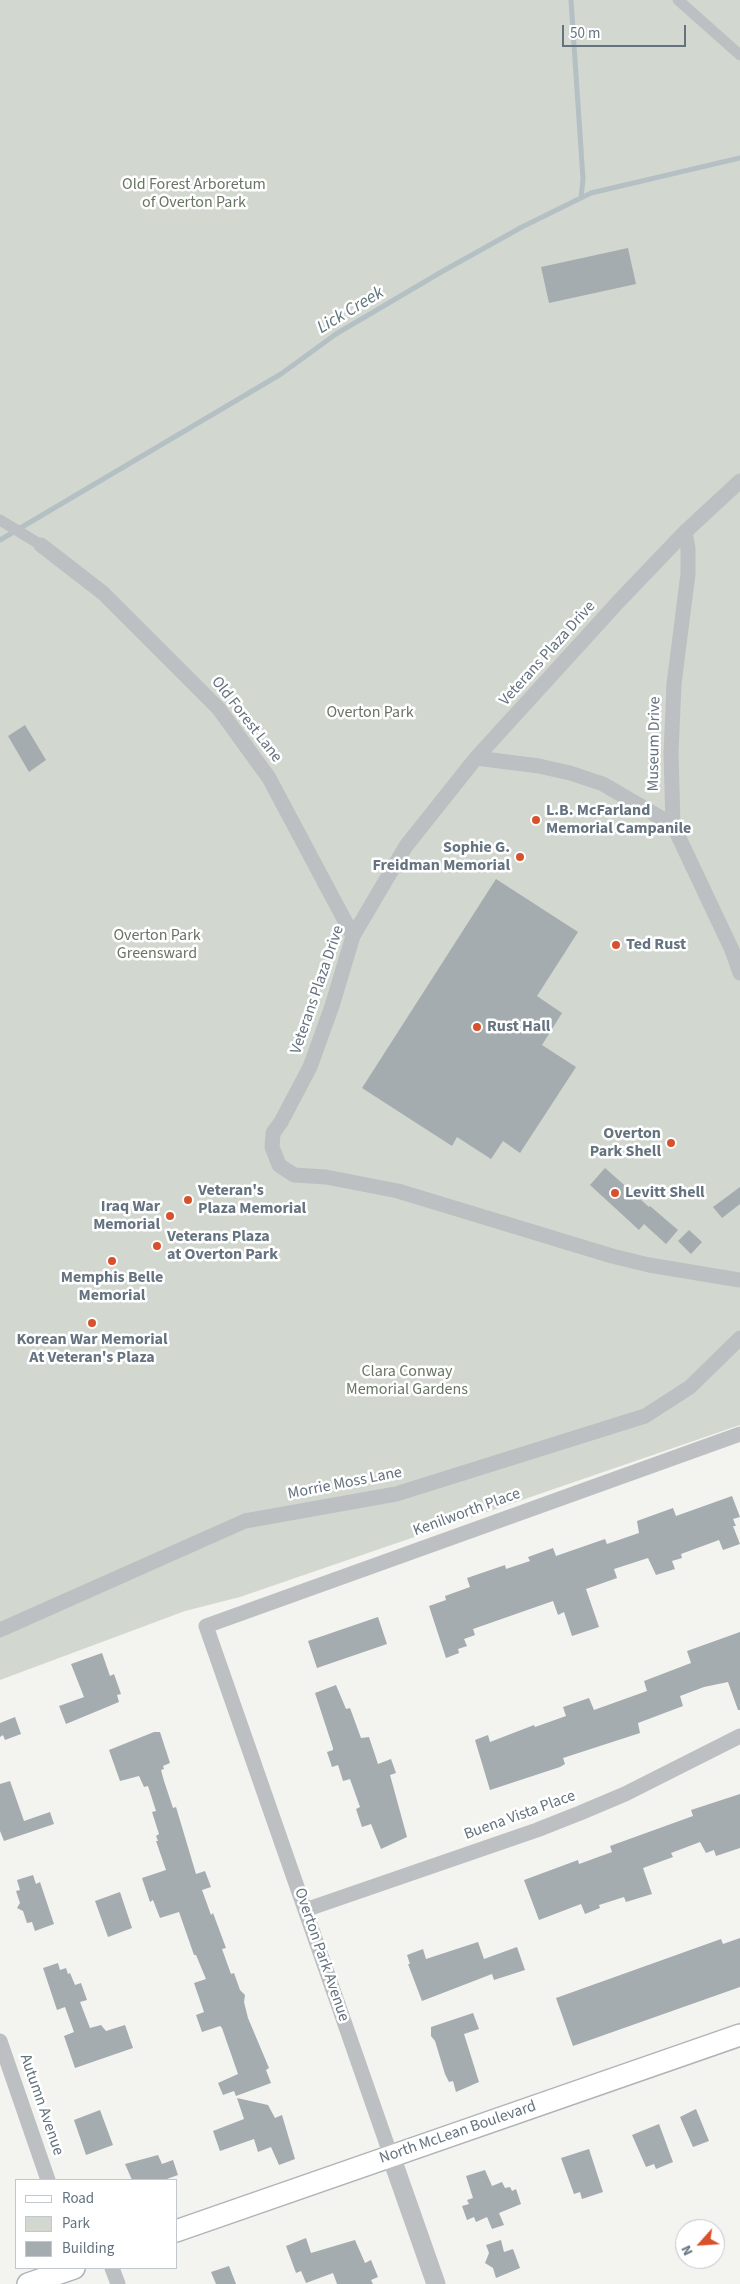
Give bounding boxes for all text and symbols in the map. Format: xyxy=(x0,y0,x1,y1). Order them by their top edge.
scale bar xyxy=(565,15,689,47)
text: 50 m xyxy=(570,23,600,44)
park label: Old Forest Arboretum of Overton Park xyxy=(122,175,266,213)
water label: Lick Creek xyxy=(314,283,388,339)
street label: Veterans Plaza Drive xyxy=(496,598,600,710)
street label: Old Forest Lane xyxy=(206,673,286,767)
street label: Museum Drive xyxy=(645,696,665,792)
park label: Overton Park xyxy=(326,703,414,723)
place label: L.B. McFarland Memorial Campanile xyxy=(546,801,691,839)
marker: L.B. McFarland Memorial Campanile xyxy=(530,814,542,826)
place label: Sophie G. Freidman Memorial xyxy=(372,838,510,876)
marker: Sophie G. Freidman Memorial xyxy=(514,851,526,863)
street label: Veterans Plaza Drive xyxy=(287,923,349,1057)
park label: Overton Park Greensward xyxy=(113,926,201,964)
place label: Ted Rust xyxy=(626,935,686,955)
marker: Ted Rust xyxy=(610,939,622,951)
place label: Rust Hall xyxy=(487,1017,550,1037)
marker: Rust Hall xyxy=(471,1021,483,1033)
place label: Overton Park Shell xyxy=(590,1124,661,1162)
marker: Overton Park Shell xyxy=(665,1137,677,1149)
place label: Veteran's Plaza Memorial xyxy=(198,1181,306,1219)
place label: Levitt Shell xyxy=(625,1183,705,1203)
marker: Levitt Shell xyxy=(609,1187,621,1199)
marker: Veteran's Plaza Memorial xyxy=(182,1194,194,1206)
place label: Iraq War Memorial xyxy=(93,1197,160,1235)
marker: Iraq War Memorial xyxy=(164,1210,176,1222)
place label: Veterans Plaza at Overton Park xyxy=(167,1227,278,1265)
marker: Veterans Plaza at Overton Park xyxy=(151,1240,163,1252)
marker: Memphis Belle Memorial xyxy=(106,1255,118,1267)
place label: Memphis Belle Memorial xyxy=(61,1268,163,1306)
marker: Korean War Memorial At Veteran's Plaza xyxy=(86,1317,98,1329)
place label: Korean War Memorial At Veteran's Plaza xyxy=(16,1330,168,1368)
park label: Clara Conway Memorial Gardens xyxy=(346,1362,468,1400)
street label: Morrie Moss Lane xyxy=(286,1464,404,1504)
street label: Kenilworth Place xyxy=(411,1485,523,1541)
street label: Buena Vista Place xyxy=(462,1787,578,1845)
street label: Overton Park Avenue xyxy=(289,1886,353,2024)
street label: Autumn Avenue xyxy=(15,2052,67,2158)
street label: North McLean Boulevard xyxy=(377,2097,539,2169)
legend xyxy=(15,2179,178,2269)
text: Road xyxy=(62,2188,94,2209)
text: Park xyxy=(62,2213,90,2234)
north arrow xyxy=(675,2219,725,2269)
text: Building xyxy=(62,2238,114,2259)
text: N xyxy=(676,2242,698,2259)

